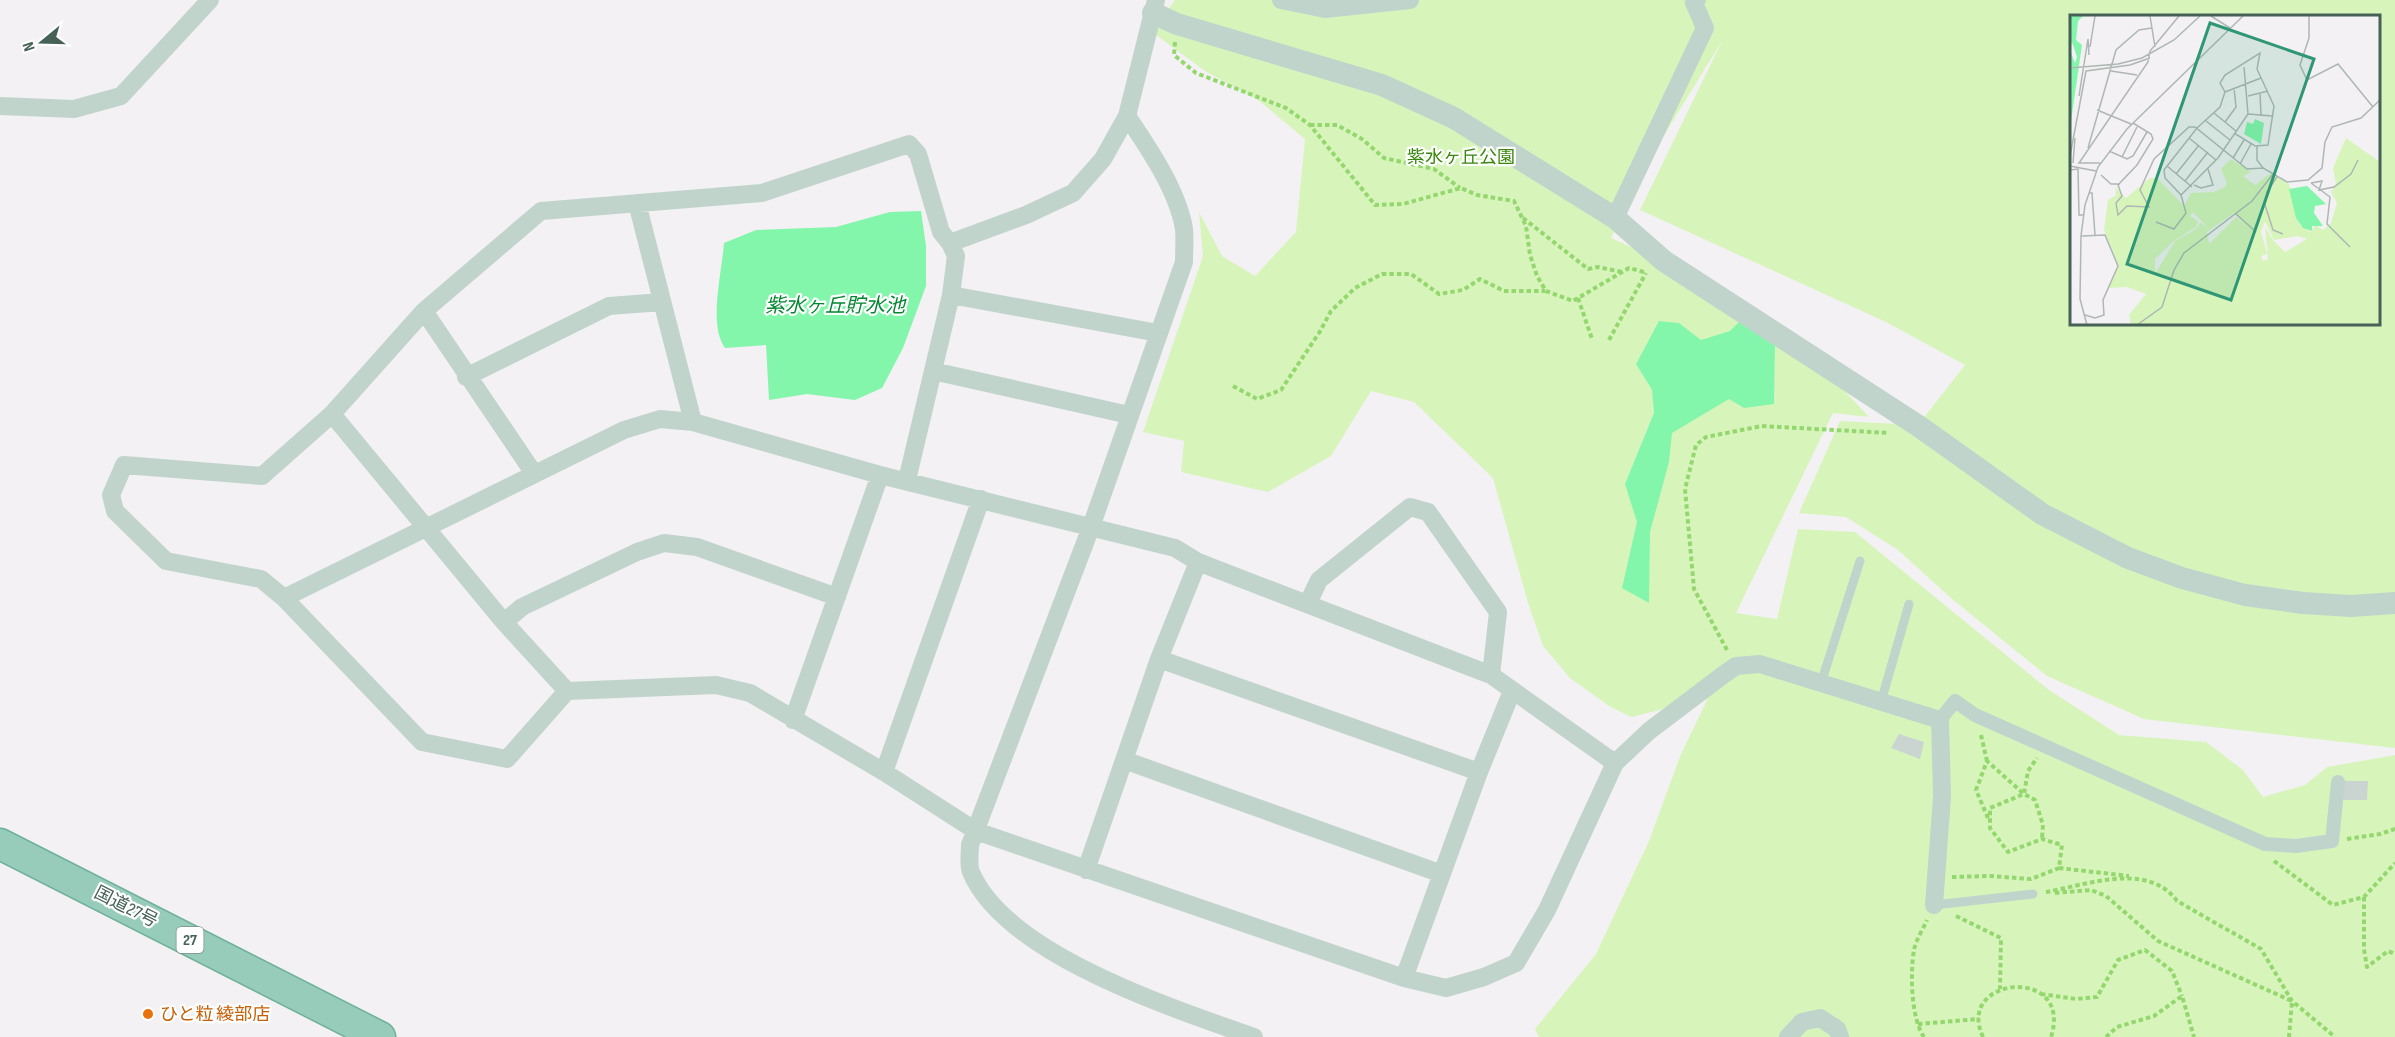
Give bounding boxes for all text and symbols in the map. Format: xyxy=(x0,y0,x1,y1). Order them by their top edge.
north arrow xyxy=(12,12,72,72)
inset map xyxy=(2070,15,2380,326)
text: N xyxy=(19,39,40,54)
park label: 紫水ヶ丘公園 xyxy=(1407,147,1515,168)
water label: 紫水ヶ丘貯水池 xyxy=(765,294,907,318)
street label: 国道27号 xyxy=(91,882,161,932)
road number: 27 xyxy=(176,927,204,953)
place label: ひと粒 綾部店 xyxy=(160,1004,270,1025)
marker: ひと粒 綾部店 xyxy=(141,1007,155,1021)

